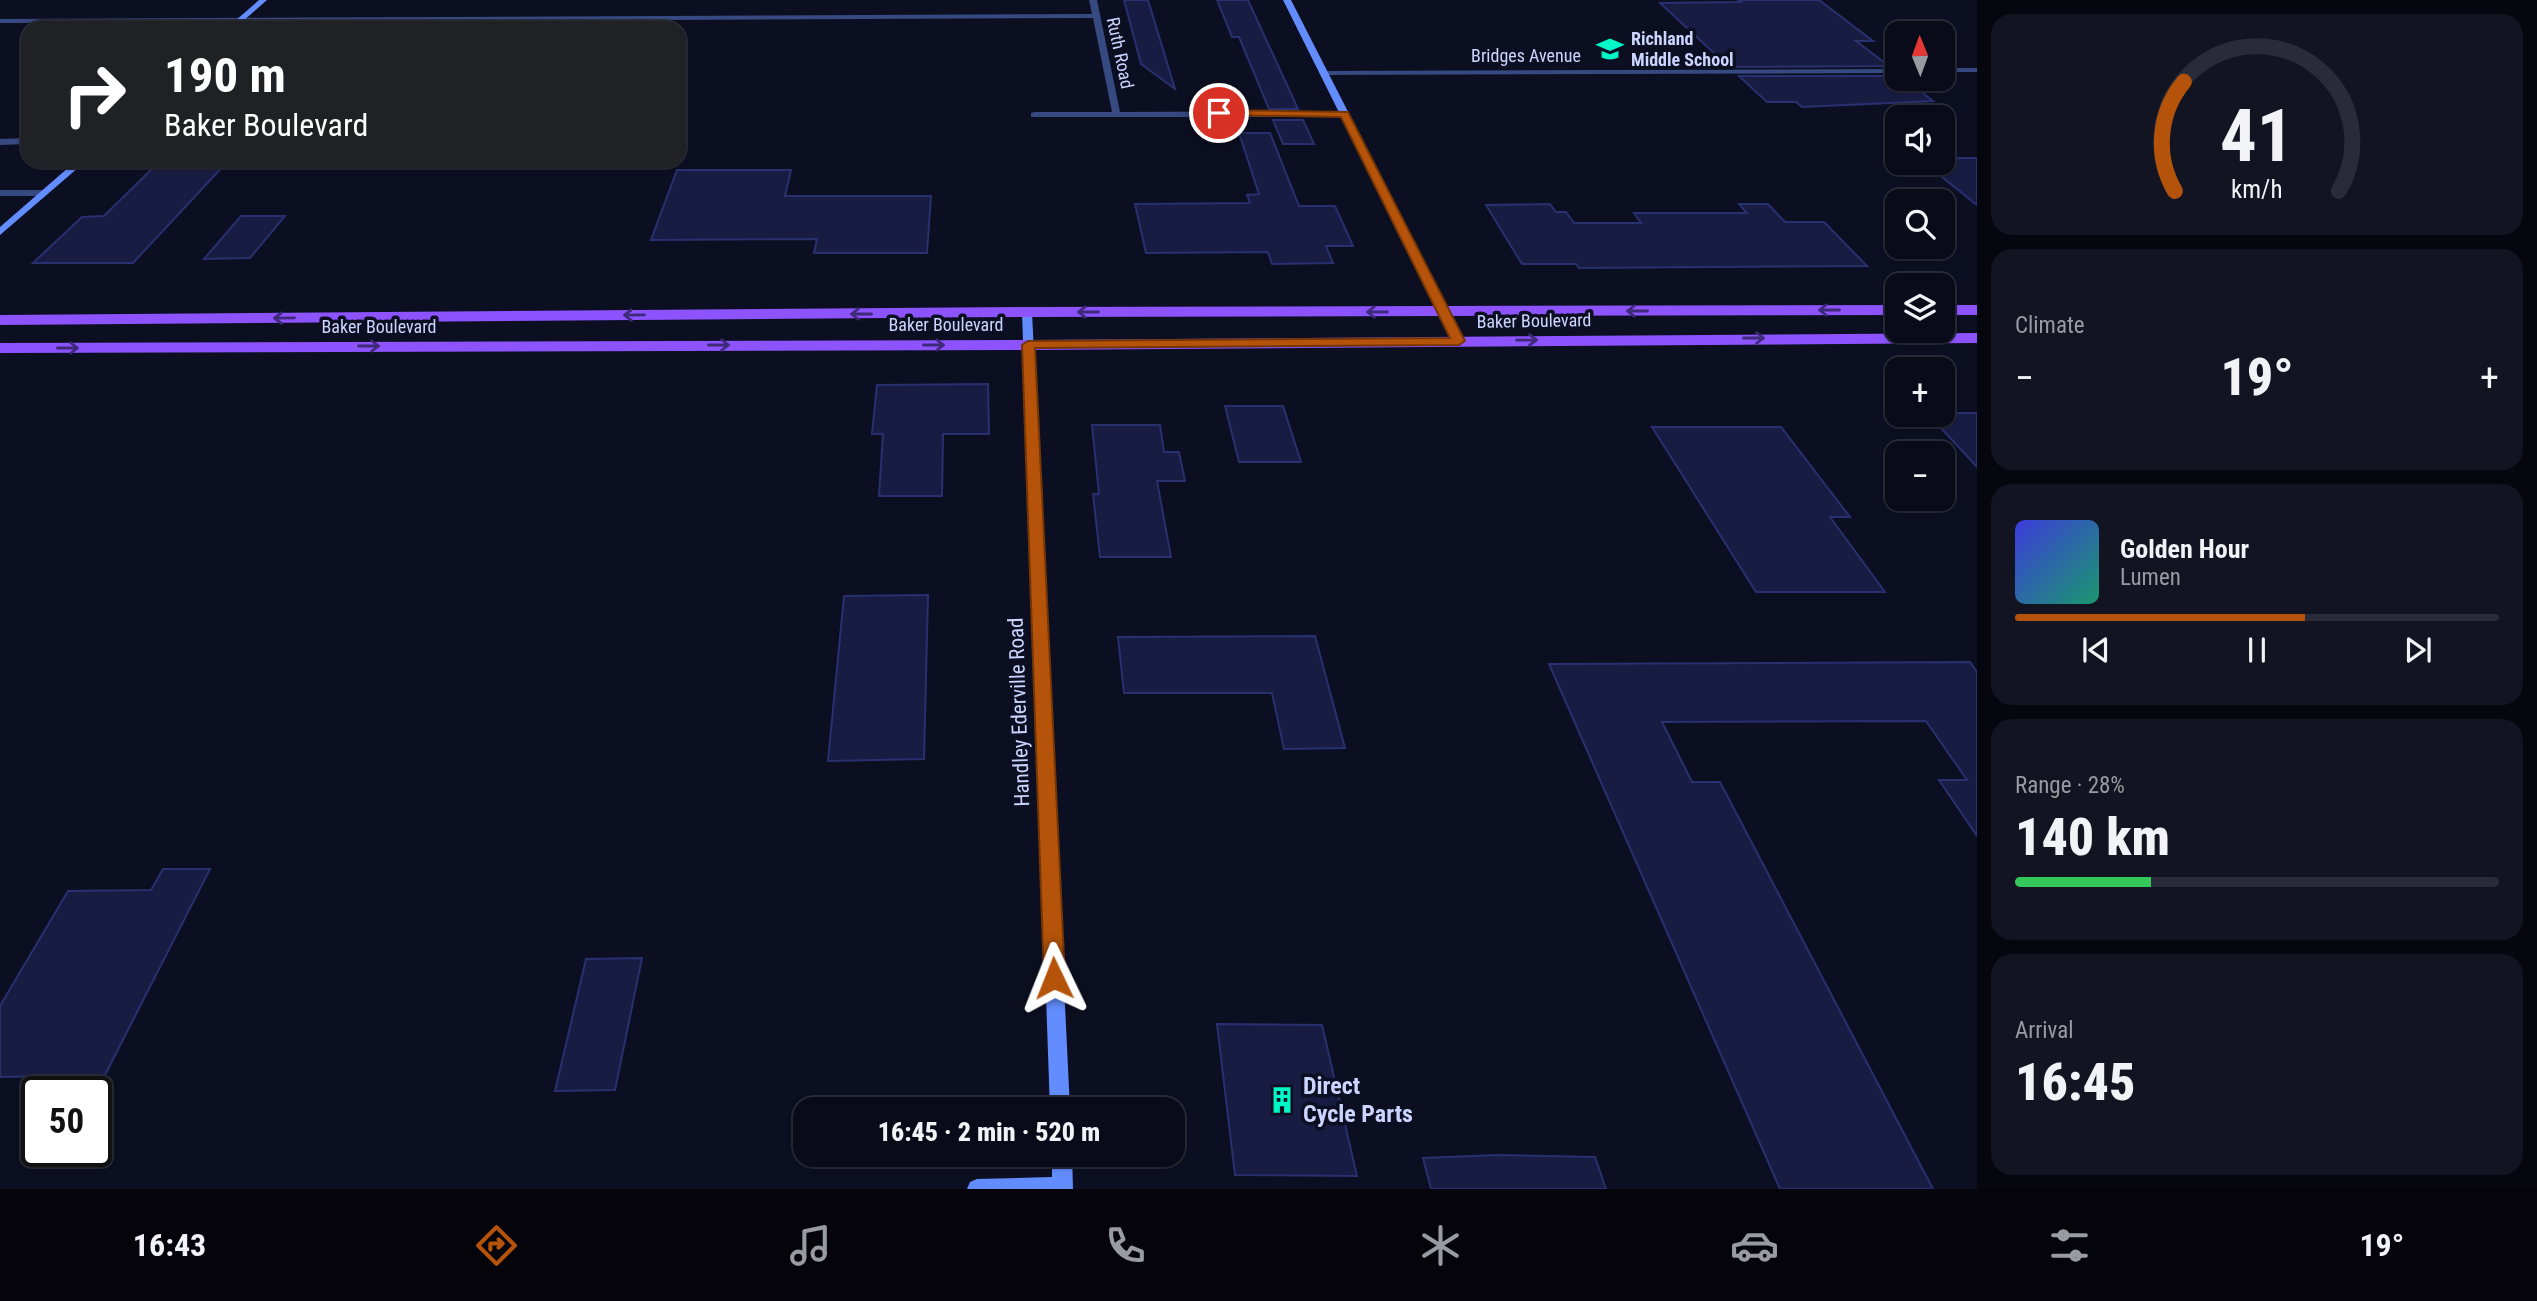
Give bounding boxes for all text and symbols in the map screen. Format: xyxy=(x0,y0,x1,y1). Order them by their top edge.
street label: Ruth Road xyxy=(1103,15,1138,91)
north arrow xyxy=(1885,21,1955,91)
map controls xyxy=(1885,21,1955,511)
place label: Richland Middle School xyxy=(1631,28,1734,70)
school or university icon: Richland Middle School xyxy=(1595,34,1625,64)
street label: Bridges Avenue xyxy=(1471,45,1581,66)
text: 190 m xyxy=(164,47,286,104)
icon: right xyxy=(49,49,140,140)
pin xyxy=(1189,83,1249,143)
text: 41 xyxy=(2220,93,2294,179)
icon: arrive xyxy=(1200,94,1238,132)
button: sound xyxy=(1885,105,1955,175)
text: Baker Boulevard xyxy=(164,106,368,144)
text: km/h xyxy=(2231,174,2283,203)
button: search xyxy=(1885,189,1955,259)
button: layers xyxy=(1885,273,1955,343)
one-way arrow xyxy=(1818,303,1841,317)
one-way arrow xyxy=(1626,304,1649,318)
one-way arrow xyxy=(1365,305,1388,319)
one-way arrow xyxy=(1076,306,1099,319)
one-way arrow xyxy=(850,307,873,321)
one-way arrow xyxy=(622,308,645,322)
street label: Baker Boulevard xyxy=(1476,309,1592,332)
one-way arrow xyxy=(272,311,295,325)
text: Climate xyxy=(2015,312,2085,339)
street label: Baker Boulevard xyxy=(889,314,1003,335)
street label: Baker Boulevard xyxy=(322,316,436,337)
one-way arrow xyxy=(1743,331,1766,345)
one-way arrow xyxy=(1515,333,1538,347)
one-way arrow xyxy=(707,338,730,352)
one-way arrow xyxy=(922,338,945,352)
one-way arrow xyxy=(357,340,380,353)
one-way arrow xyxy=(56,341,79,355)
text: 19° xyxy=(2220,347,2294,408)
text: − xyxy=(2015,356,2034,400)
text: + xyxy=(2480,356,2499,400)
button: + xyxy=(1885,357,1955,427)
button: − xyxy=(1885,441,1955,511)
text: Golden Hour xyxy=(2120,534,2249,564)
text: Lumen xyxy=(2120,564,2181,591)
street label: Handley Ederville Road xyxy=(1004,617,1034,807)
icon: previous xyxy=(2077,631,2115,669)
icon: pause xyxy=(2238,631,2276,669)
icon: next xyxy=(2399,631,2437,669)
text: Range · 28% xyxy=(2015,772,2125,799)
text: 140 km xyxy=(2015,807,2170,868)
position arrow xyxy=(1017,941,1091,1015)
text: Arrival xyxy=(2015,1017,2074,1044)
text: 16:45 xyxy=(2015,1052,2135,1113)
place label: Direct Cycle Parts xyxy=(1303,1072,1413,1128)
speed limit sign: 50 xyxy=(21,1076,112,1167)
building icon: Direct Cycle Parts xyxy=(1267,1085,1297,1115)
text: 16:45 · 2 min · 520 m xyxy=(878,1117,1100,1147)
icon: directions xyxy=(472,1221,521,1270)
icon: music xyxy=(786,1221,835,1270)
icon: phone xyxy=(1101,1221,1150,1270)
icon: climate xyxy=(1416,1221,1465,1270)
icon: car xyxy=(1730,1221,1779,1270)
icon: filters xyxy=(2045,1221,2094,1270)
text: 16:43 xyxy=(133,1226,206,1264)
text: 19° xyxy=(2359,1226,2404,1264)

